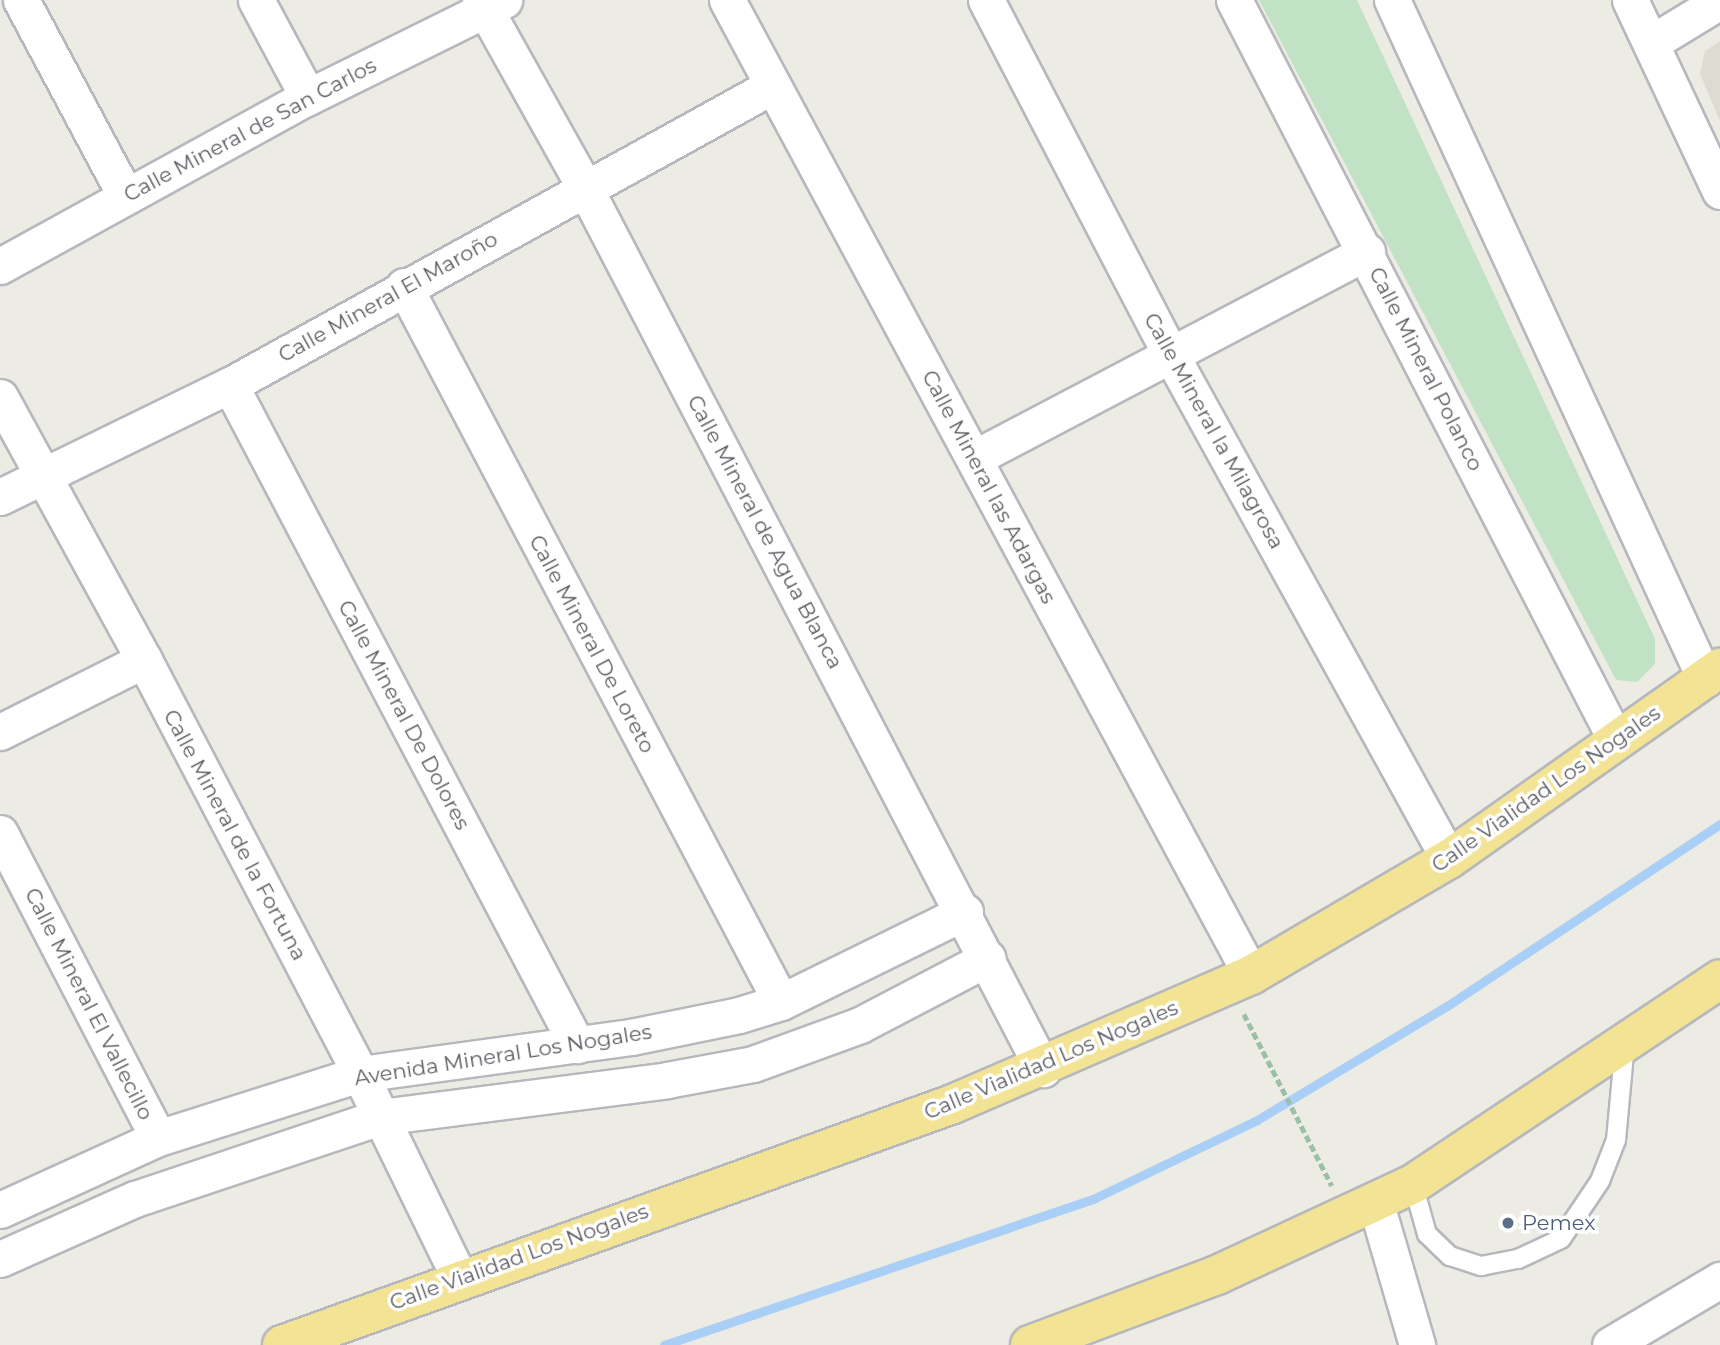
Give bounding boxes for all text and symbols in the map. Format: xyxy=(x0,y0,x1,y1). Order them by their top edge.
street label: Calle Mineral de San Carlos xyxy=(120,53,380,207)
street label: Calle Mineral El Maroño xyxy=(274,226,502,368)
street label: Calle Mineral Polanco xyxy=(1364,263,1488,475)
street label: Calle Mineral la Milagrosa xyxy=(1139,309,1289,553)
street label: Calle Mineral las Adargas xyxy=(917,366,1061,608)
street label: Calle Mineral de Agua Blanca xyxy=(682,391,848,673)
street label: Calle Mineral De Loreto xyxy=(524,531,660,757)
street label: Calle Mineral De Dolores xyxy=(333,596,475,834)
street label: Calle Vialidad Los Nogales xyxy=(1427,700,1665,878)
street label: Calle Mineral de la Fortuna xyxy=(158,705,312,965)
street label: Calle Mineral El Vallecillo xyxy=(19,884,159,1124)
street label: Calle Vialidad Los Nogales xyxy=(920,995,1182,1125)
street label: Avenida Mineral Los Nogales xyxy=(353,1019,653,1091)
street label: Calle Vialidad Los Nogales xyxy=(386,1198,652,1316)
place label: Pemex xyxy=(1522,1210,1595,1236)
marker: Pemex xyxy=(1500,1215,1516,1231)

